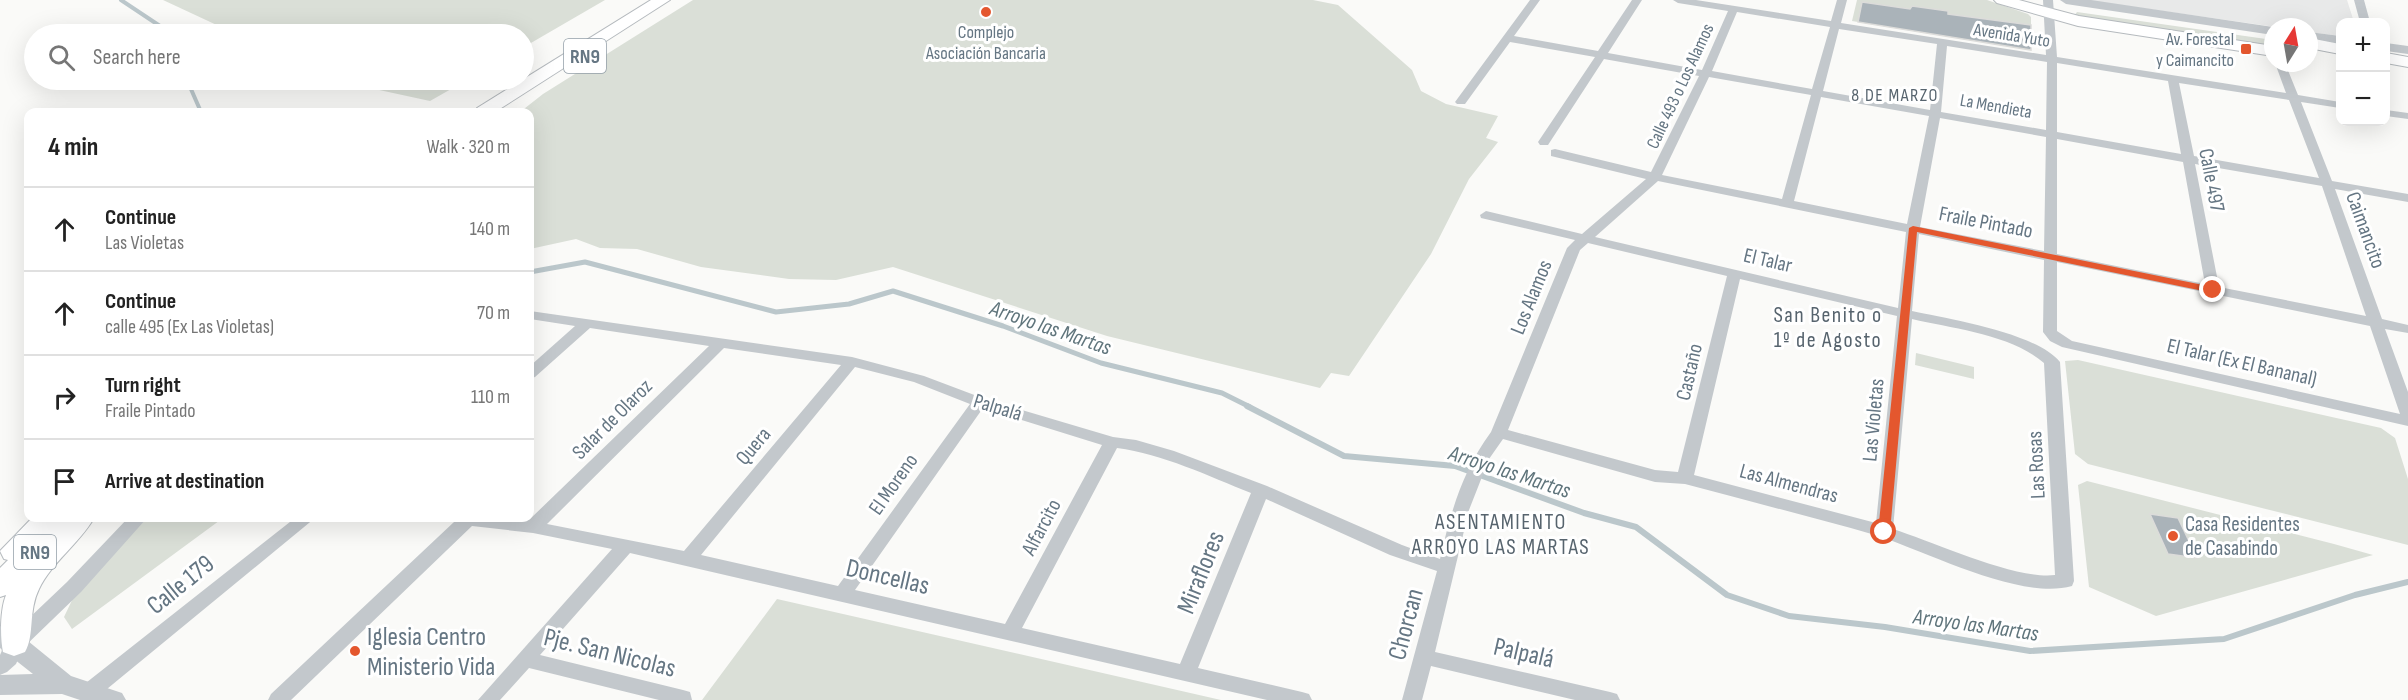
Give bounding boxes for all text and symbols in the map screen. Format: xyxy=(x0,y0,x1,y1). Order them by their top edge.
marker: Complejo Asociación Bancaria xyxy=(979,5,993,19)
north arrow xyxy=(2264,18,2318,72)
map controls xyxy=(2336,18,2390,126)
button: + xyxy=(2336,18,2390,72)
street label: Avenida Yuto xyxy=(1971,19,2052,52)
street label: Calle 493 o Los Alamos xyxy=(1642,20,1719,152)
place label: Complejo Asociación Bancaria xyxy=(925,22,1046,64)
search box xyxy=(24,24,534,90)
place label: Av. Forestal y Caimancito xyxy=(2156,29,2234,71)
road number: RN9 xyxy=(564,39,606,73)
icon: search xyxy=(45,41,78,74)
marker: Av. Forestal y Caimancito xyxy=(2239,42,2253,56)
text: Search here xyxy=(93,44,180,71)
button: − xyxy=(2336,72,2390,126)
district label: 8 DE MARZO xyxy=(1851,85,1939,106)
street label: La Mendieta xyxy=(1958,90,2033,123)
text: 4 min xyxy=(48,132,98,163)
text: Walk · 320 m xyxy=(427,135,510,159)
street label: Calle 497 xyxy=(2193,146,2230,214)
street label: Caimancito xyxy=(2340,188,2391,272)
street label: Fraile Pintado xyxy=(1937,201,2035,244)
text: Continue xyxy=(105,204,176,231)
icon: ahead xyxy=(48,213,81,246)
text: 140 m xyxy=(470,217,510,241)
text: Las Violetas xyxy=(105,231,184,255)
street label: El Talar xyxy=(1741,243,1795,278)
street label: Los Alamos xyxy=(1505,256,1558,338)
route end xyxy=(2199,276,2225,302)
text: Continue xyxy=(105,288,176,315)
water label: Arroyo las Martas xyxy=(985,295,1115,362)
icon: ahead xyxy=(48,297,81,330)
text: 70 m xyxy=(477,301,510,325)
district label: San Benito o 1º de Agosto xyxy=(1773,302,1883,354)
text: calle 495 (Ex Las Violetas) xyxy=(105,315,274,339)
street label: El Talar (Ex El Bananal) xyxy=(2165,333,2319,392)
street label: Castaño xyxy=(1671,341,1708,403)
text: Turn right xyxy=(105,372,181,399)
street label: Salar de Olaroz xyxy=(567,374,658,465)
street label: Las Violetas xyxy=(1857,378,1890,462)
icon: right xyxy=(48,381,81,414)
text: 110 m xyxy=(471,385,510,409)
street label: Palpalá xyxy=(971,388,1025,427)
text: Fraile Pintado xyxy=(105,399,196,423)
street label: Quera xyxy=(731,422,776,470)
street label: Las Rosas xyxy=(2022,430,2051,500)
water label: Arroyo las Martas xyxy=(1444,440,1574,505)
street label: El Moreno xyxy=(863,449,923,520)
street label: Las Almendras xyxy=(1737,458,1841,509)
icon: arrive xyxy=(48,465,81,498)
text: Arrive at destination xyxy=(105,468,264,495)
street label: Alfarcito xyxy=(1016,495,1067,560)
district label: ASENTAMIENTO ARROYO LAS MARTAS xyxy=(1411,509,1590,561)
place label: Casa Residentes de Casabindo xyxy=(2185,512,2300,561)
route start xyxy=(1870,518,1896,544)
street label: Miraflores xyxy=(1171,527,1232,618)
marker: Casa Residentes de Casabindo xyxy=(2166,529,2180,543)
road number: RN9 xyxy=(14,535,56,569)
street label: Calle 179 xyxy=(141,549,221,622)
street label: Doncellas xyxy=(843,553,932,602)
street label: Chorcan xyxy=(1382,585,1431,664)
water label: Arroyo las Martas xyxy=(1910,603,2040,648)
place label: Iglesia Centro Ministerio Vida xyxy=(367,622,495,683)
street label: Pje. San Nicolas xyxy=(540,622,679,685)
street label: Palpalá xyxy=(1490,631,1557,675)
marker: Iglesia Centro Ministerio Vida xyxy=(348,644,362,658)

